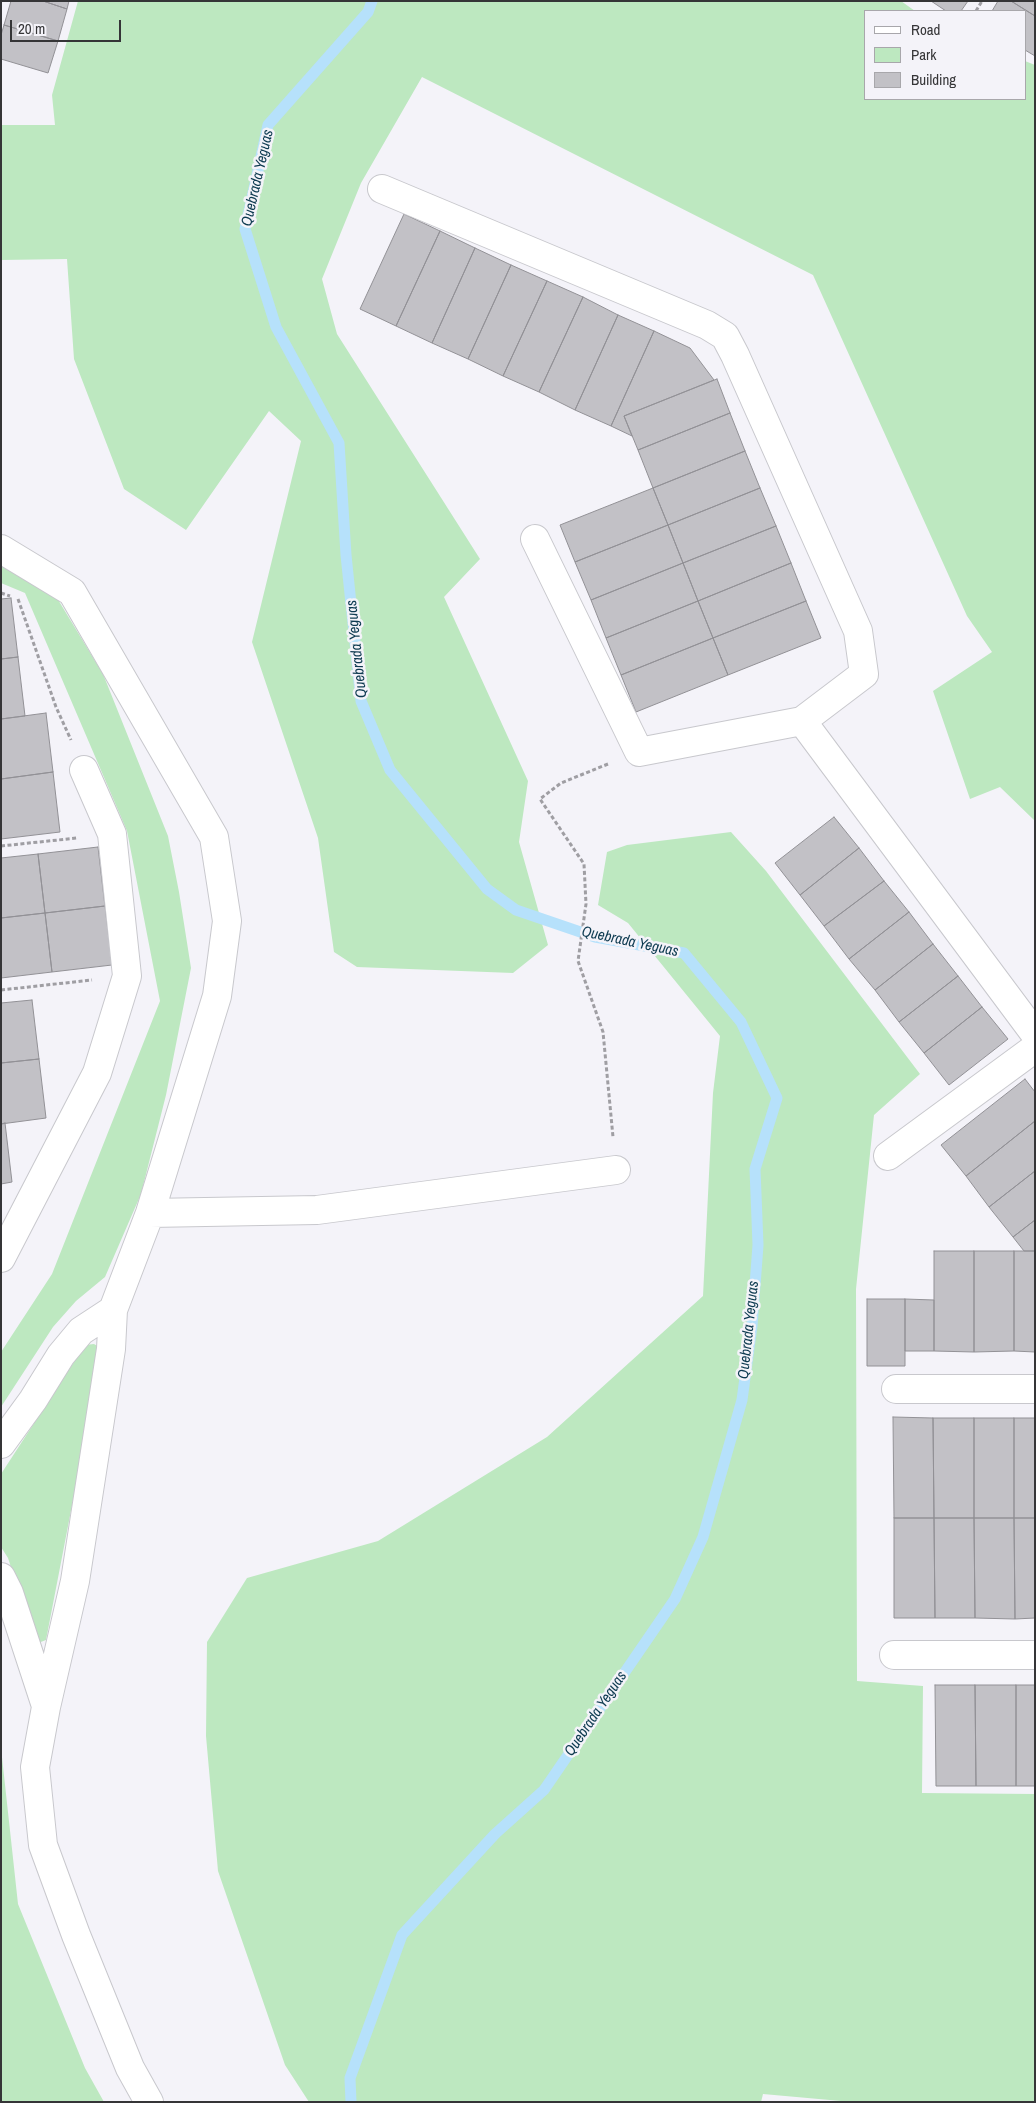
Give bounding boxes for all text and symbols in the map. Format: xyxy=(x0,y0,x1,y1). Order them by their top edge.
scale bar xyxy=(12,10,124,42)
legend xyxy=(864,10,1026,100)
text: 20 m xyxy=(18,18,45,39)
text: Road xyxy=(911,19,940,40)
text: Park xyxy=(911,44,936,65)
text: Building xyxy=(911,69,956,90)
water label: Quebrada Yeguas xyxy=(238,128,278,228)
water label: Quebrada Yeguas xyxy=(343,599,371,699)
water label: Quebrada Yeguas xyxy=(580,923,680,961)
water label: Quebrada Yeguas xyxy=(735,1280,763,1380)
water label: Quebrada Yeguas xyxy=(561,1668,631,1760)

